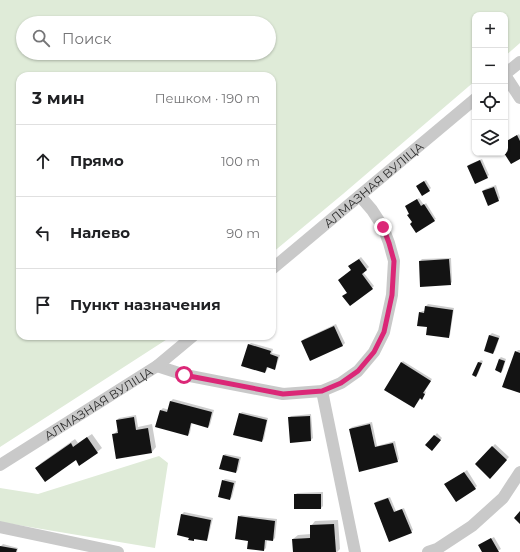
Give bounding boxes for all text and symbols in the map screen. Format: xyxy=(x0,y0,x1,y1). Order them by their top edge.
map controls xyxy=(472,12,508,156)
button: + xyxy=(472,12,508,48)
search box xyxy=(16,16,276,60)
icon: search xyxy=(30,27,52,49)
text: Поиск xyxy=(62,29,111,48)
button: − xyxy=(472,48,508,84)
button: locate xyxy=(472,84,508,120)
text: 3 мин xyxy=(32,88,85,108)
text: Пешком · 190 m xyxy=(155,90,260,106)
button: layers xyxy=(472,120,508,156)
street label: АЛМАЗНАЯ ВУЛІЦА xyxy=(320,138,426,230)
icon: ahead xyxy=(32,150,54,172)
text: Прямо xyxy=(70,151,124,170)
text: 100 m xyxy=(221,153,260,169)
route end xyxy=(374,218,392,236)
icon: left xyxy=(32,222,54,244)
text: Налево xyxy=(70,223,130,242)
text: 90 m xyxy=(226,225,260,241)
icon: arrive xyxy=(32,294,54,316)
text: Пункт назначения xyxy=(70,295,221,314)
street label: АЛМАЗНАЯ ВУЛІЦА xyxy=(41,363,155,443)
route start xyxy=(175,366,193,384)

